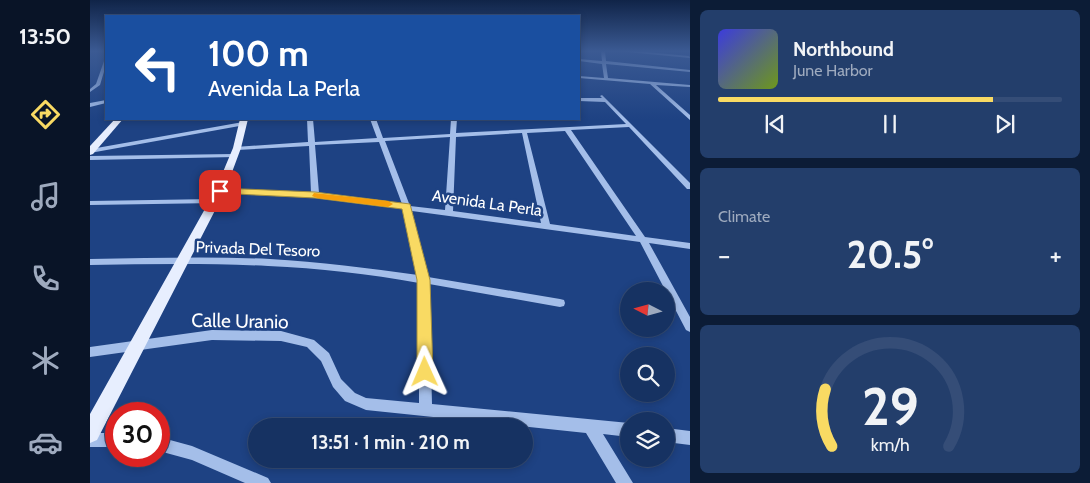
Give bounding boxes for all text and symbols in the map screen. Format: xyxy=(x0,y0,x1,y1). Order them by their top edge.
text: 13:50 xyxy=(19,23,71,50)
text: 100 m xyxy=(208,32,309,75)
icon: left xyxy=(125,35,190,100)
text: Northbound xyxy=(793,38,894,61)
text: June Harbor xyxy=(793,61,873,80)
text: Avenida La Perla xyxy=(208,75,360,102)
icon: directions xyxy=(28,97,63,132)
icon: previous xyxy=(761,110,789,138)
icon: pause xyxy=(876,110,904,138)
icon: next xyxy=(991,110,1019,138)
pin xyxy=(199,170,241,212)
icon: arrive xyxy=(206,177,234,205)
icon: music xyxy=(28,179,63,214)
street label: Avenida La Perla xyxy=(431,186,543,220)
text: Climate xyxy=(718,207,770,226)
text: 20.5° xyxy=(847,231,933,278)
street label: Privada Del Tesoro xyxy=(195,237,321,261)
text: − xyxy=(718,238,730,272)
text: + xyxy=(1050,238,1062,272)
icon: phone xyxy=(28,261,63,296)
north arrow xyxy=(620,282,675,338)
map controls xyxy=(620,282,675,467)
street label: Calle Uranio xyxy=(191,309,289,333)
icon: climate xyxy=(28,343,63,378)
position arrow xyxy=(398,345,450,397)
button: search xyxy=(620,347,675,402)
text: 29 xyxy=(862,375,918,438)
speed limit sign: 30 xyxy=(105,402,170,467)
button: layers xyxy=(620,412,675,467)
icon: car xyxy=(28,425,63,460)
text: 13:51 · 1 min · 210 m xyxy=(311,431,470,454)
text: km/h xyxy=(870,434,910,455)

